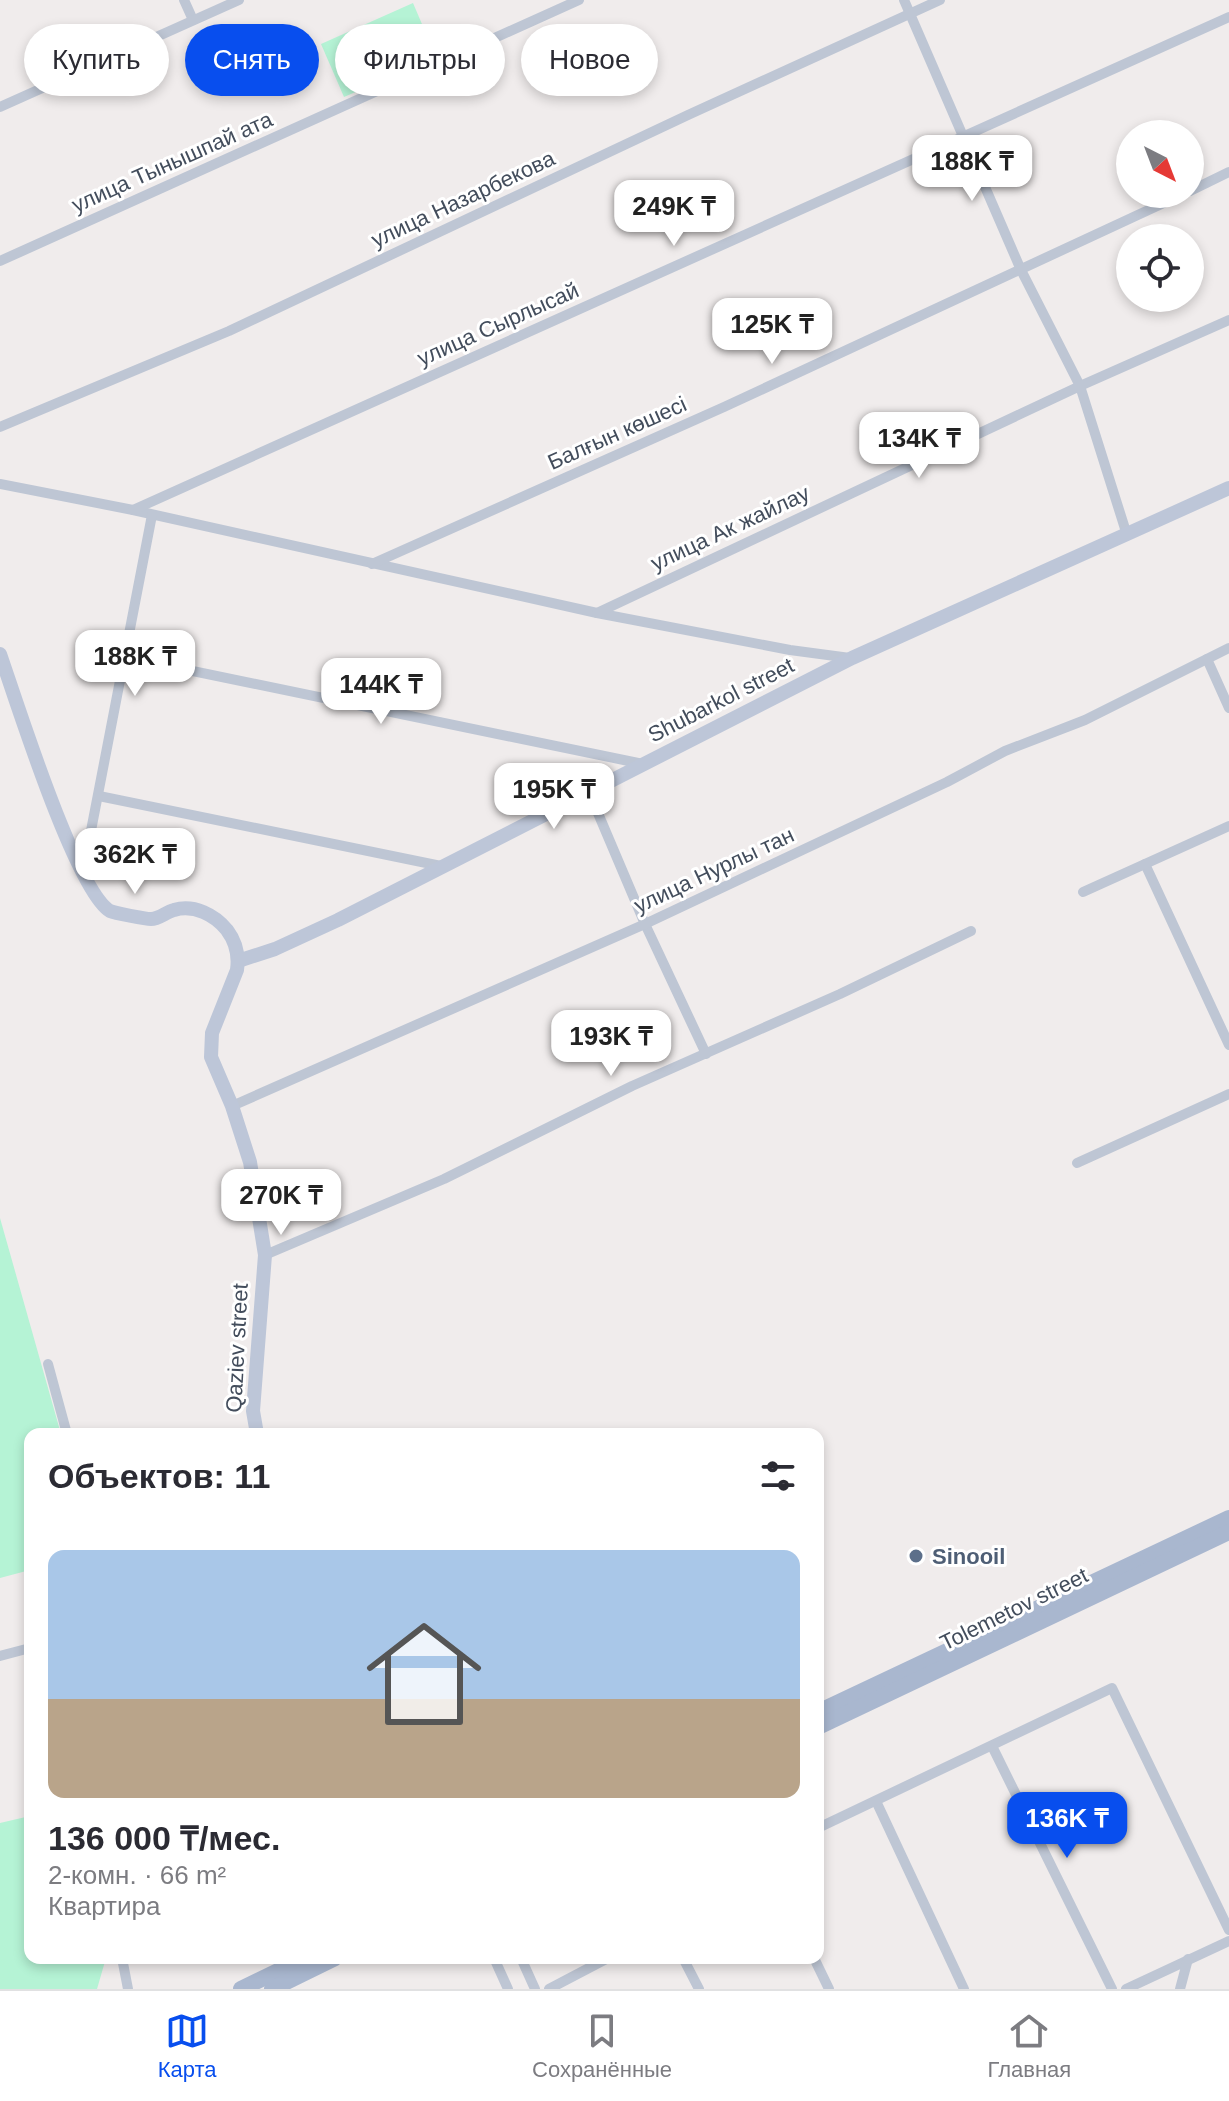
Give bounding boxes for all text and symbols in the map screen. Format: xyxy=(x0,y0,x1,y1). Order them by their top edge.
chip: Купить xyxy=(24,24,169,96)
chip: Снять xyxy=(185,24,319,96)
chip: Фильтры xyxy=(335,24,505,96)
chip: Новое xyxy=(521,24,658,96)
street label: улица Тынышпай ата xyxy=(68,106,277,218)
north arrow xyxy=(1116,120,1204,208)
map controls xyxy=(1116,120,1204,312)
pin: 188K ₸ xyxy=(907,135,1037,203)
street label: улица Назарбекова xyxy=(367,145,559,252)
text: 188K ₸ xyxy=(930,146,1014,176)
pin: 249K ₸ xyxy=(609,180,739,248)
text: 249K ₸ xyxy=(632,191,716,221)
button: locate xyxy=(1116,224,1204,312)
street label: улица Сырлысай xyxy=(413,277,583,371)
pin: 125K ₸ xyxy=(707,298,837,366)
text: 125K ₸ xyxy=(730,309,814,339)
street label: Балғын көшесі xyxy=(544,391,690,475)
pin: 134K ₸ xyxy=(854,412,984,480)
text: 134K ₸ xyxy=(877,423,961,453)
street label: улица Ак жайлау xyxy=(647,480,813,576)
pin: 188K ₸ xyxy=(70,630,200,698)
text: 188K ₸ xyxy=(93,641,177,671)
street label: Shubarkol street xyxy=(644,652,798,748)
pin: 144K ₸ xyxy=(316,658,446,726)
text: 144K ₸ xyxy=(339,669,423,699)
pin: 195K ₸ xyxy=(489,763,619,831)
text: 195K ₸ xyxy=(512,774,596,804)
street label: улица Нурлы тан xyxy=(630,822,798,918)
pin: 362K ₸ xyxy=(70,828,200,896)
text: 362K ₸ xyxy=(93,839,177,869)
pin: 193K ₸ xyxy=(546,1010,676,1078)
text: 193K ₸ xyxy=(569,1021,653,1051)
pin: 270K ₸ xyxy=(216,1169,346,1237)
text: 270K ₸ xyxy=(239,1180,323,1210)
street label: Qaziev street xyxy=(221,1283,253,1413)
icon: filters xyxy=(756,1454,800,1498)
text: Объектов: 11 xyxy=(48,1457,270,1495)
place label: Sinooil xyxy=(932,1544,1005,1569)
marker: Sinooil xyxy=(907,1547,925,1565)
street label: Tolemetov street xyxy=(936,1562,1092,1656)
icon: home xyxy=(352,1602,496,1746)
pin: 136K ₸ xyxy=(1002,1792,1132,1860)
text: 136K ₸ xyxy=(1025,1803,1109,1833)
text: 136 000 ₸/мес. xyxy=(48,1819,280,1857)
text: 2-комн. · 66 m² xyxy=(48,1860,226,1890)
text: Квартира xyxy=(48,1891,160,1921)
tab: Карта xyxy=(158,2009,217,2083)
tab: Сохранённые xyxy=(532,2009,672,2083)
tab: Главная xyxy=(988,2009,1071,2083)

